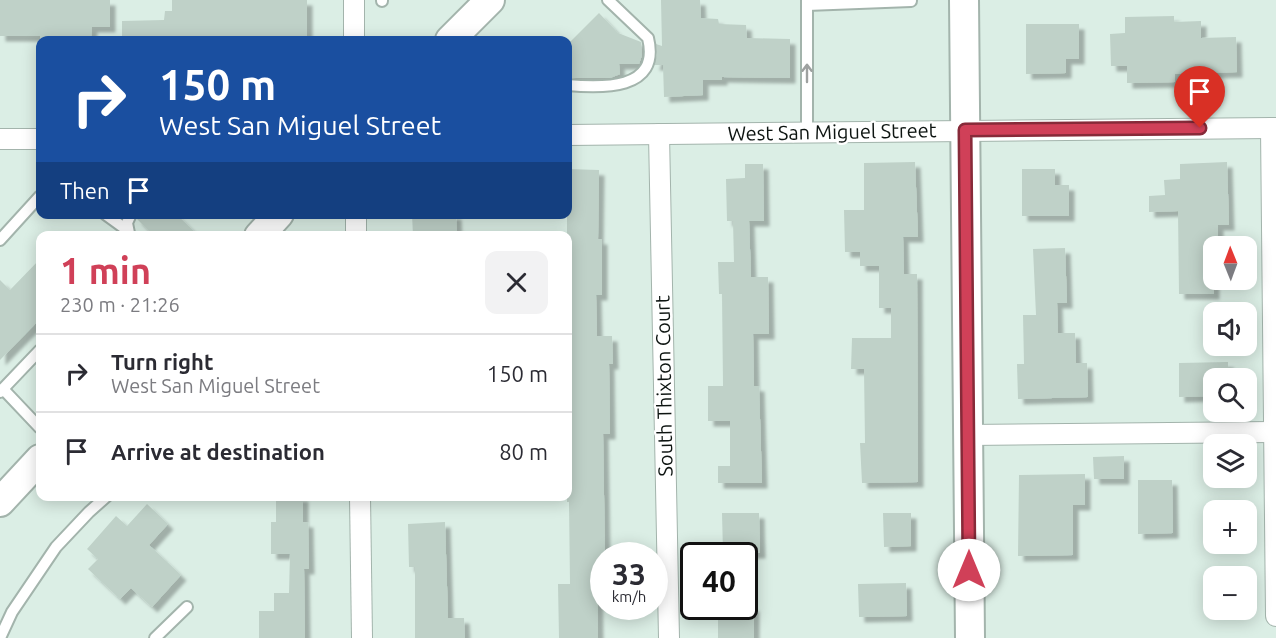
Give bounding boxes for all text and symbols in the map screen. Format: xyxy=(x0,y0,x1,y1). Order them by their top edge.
icon: right xyxy=(60,60,138,138)
text: 150 m xyxy=(159,61,276,108)
one-way arrow xyxy=(801,64,813,84)
pin xyxy=(1174,66,1225,128)
icon: arrive xyxy=(1183,75,1216,108)
text: West San Miguel Street xyxy=(159,110,441,140)
street label: West San Miguel Street xyxy=(727,118,937,145)
icon: arrive xyxy=(122,174,155,207)
text: Then xyxy=(60,178,110,203)
north arrow xyxy=(1203,236,1257,290)
map controls xyxy=(1203,236,1257,620)
text: 1 min xyxy=(60,250,151,291)
button: close xyxy=(485,251,548,314)
text: 230 m · 21:26 xyxy=(60,293,180,316)
street label: South Thixton Court xyxy=(650,295,677,477)
button: sound xyxy=(1203,302,1257,356)
text: Turn right xyxy=(111,349,213,374)
icon: right xyxy=(60,357,93,390)
text: 150 m xyxy=(487,361,548,386)
button: search xyxy=(1203,368,1257,422)
text: West San Miguel Street xyxy=(111,374,320,397)
button: layers xyxy=(1203,434,1257,488)
icon: arrive xyxy=(60,435,93,468)
text: Arrive at destination xyxy=(111,439,325,464)
text: 80 m xyxy=(499,439,548,464)
button: + xyxy=(1203,500,1257,554)
position arrow xyxy=(937,538,1001,602)
speed limit sign: 40 xyxy=(680,542,758,620)
text: 33 xyxy=(612,557,646,591)
button: − xyxy=(1203,566,1257,620)
text: km/h xyxy=(612,588,646,605)

